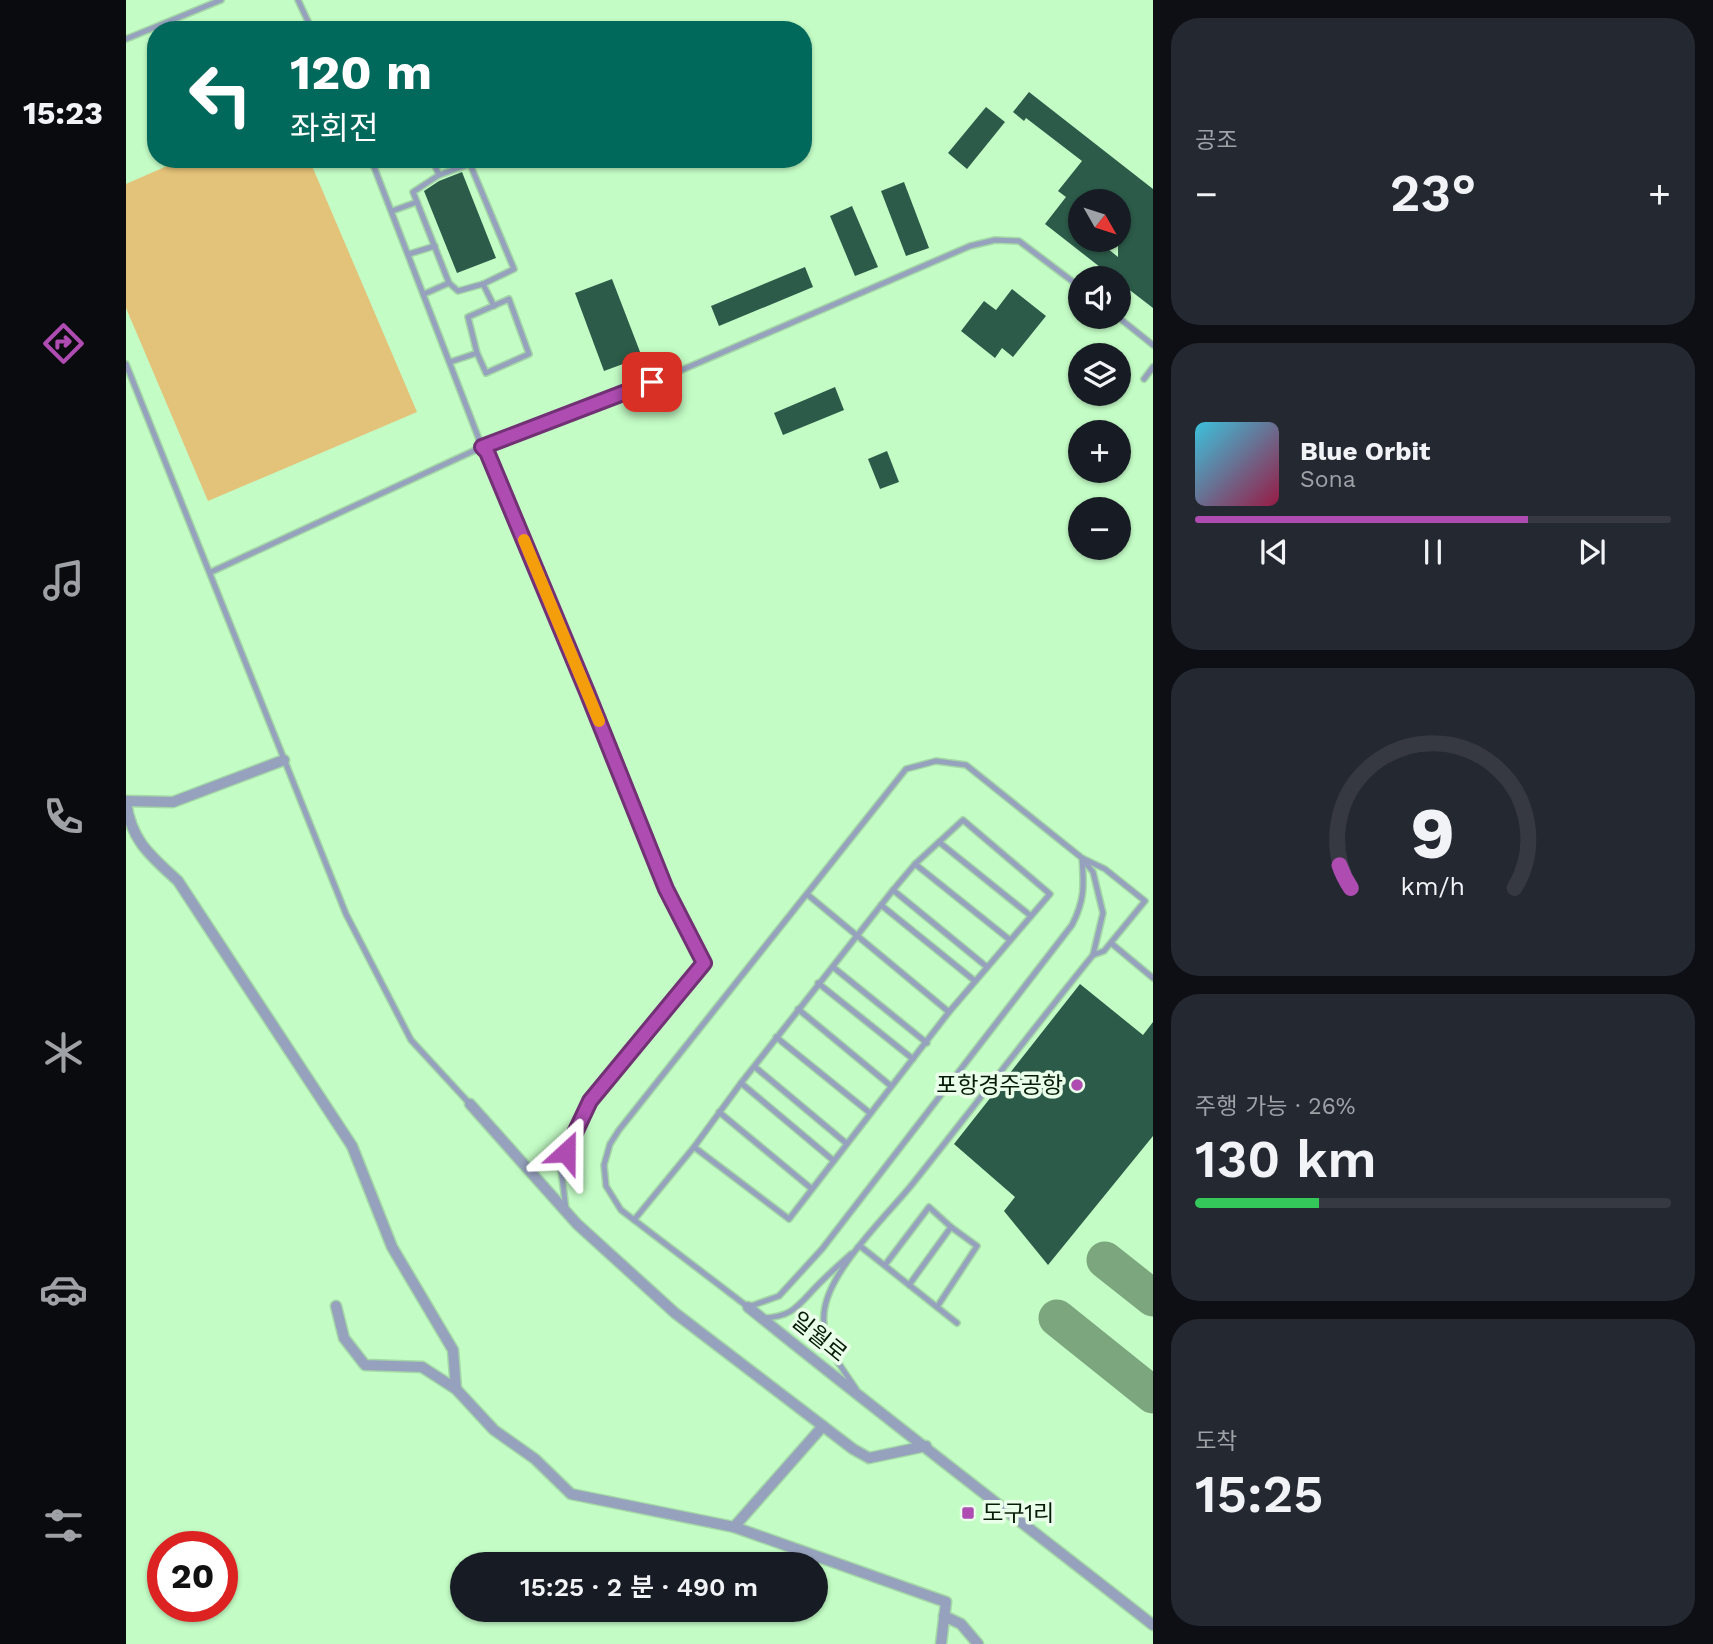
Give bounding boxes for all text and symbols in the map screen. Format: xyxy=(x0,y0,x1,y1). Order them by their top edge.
text: 120 m xyxy=(290,43,432,101)
icon: left xyxy=(175,49,266,140)
text: 15:23 xyxy=(23,94,103,132)
text: 좌회전 xyxy=(290,109,378,147)
text: 공조 xyxy=(1195,127,1237,154)
text: 23° xyxy=(1390,163,1476,224)
text: − xyxy=(1195,172,1218,216)
text: + xyxy=(1648,172,1671,216)
north arrow xyxy=(1068,189,1130,252)
map controls xyxy=(1068,189,1131,560)
button: sound xyxy=(1068,266,1131,329)
icon: directions xyxy=(39,319,88,368)
button: layers xyxy=(1068,343,1131,406)
pin xyxy=(622,352,682,412)
icon: arrive xyxy=(633,363,671,401)
button: + xyxy=(1068,420,1131,483)
text: Blue Orbit xyxy=(1300,436,1430,466)
text: Sona xyxy=(1300,466,1356,493)
button: − xyxy=(1068,497,1131,560)
icon: previous xyxy=(1255,533,1293,571)
icon: pause xyxy=(1414,533,1452,571)
icon: next xyxy=(1573,533,1611,571)
icon: music xyxy=(39,556,88,605)
text: 9 xyxy=(1411,790,1455,876)
icon: phone xyxy=(39,792,88,841)
text: km/h xyxy=(1401,872,1465,901)
icon: climate xyxy=(39,1028,88,1077)
place label: 포항경주공항 xyxy=(936,1072,1063,1099)
marker: 포항경주공항 xyxy=(1069,1077,1085,1093)
text: 주행 가능 · 26% xyxy=(1195,1093,1355,1120)
position arrow xyxy=(529,1115,603,1189)
text: 130 km xyxy=(1195,1129,1377,1190)
icon: car xyxy=(39,1265,88,1314)
street label: 일월로 xyxy=(786,1307,852,1367)
text: 도착 xyxy=(1195,1428,1237,1455)
text: 15:25 xyxy=(1195,1464,1324,1525)
place label: 도구1리 xyxy=(982,1500,1054,1527)
icon: filters xyxy=(39,1501,88,1550)
marker: 도구1리 xyxy=(960,1505,976,1521)
speed limit sign: 20 xyxy=(147,1531,238,1622)
text: 15:25 · 2 분 · 490 m xyxy=(520,1572,758,1602)

